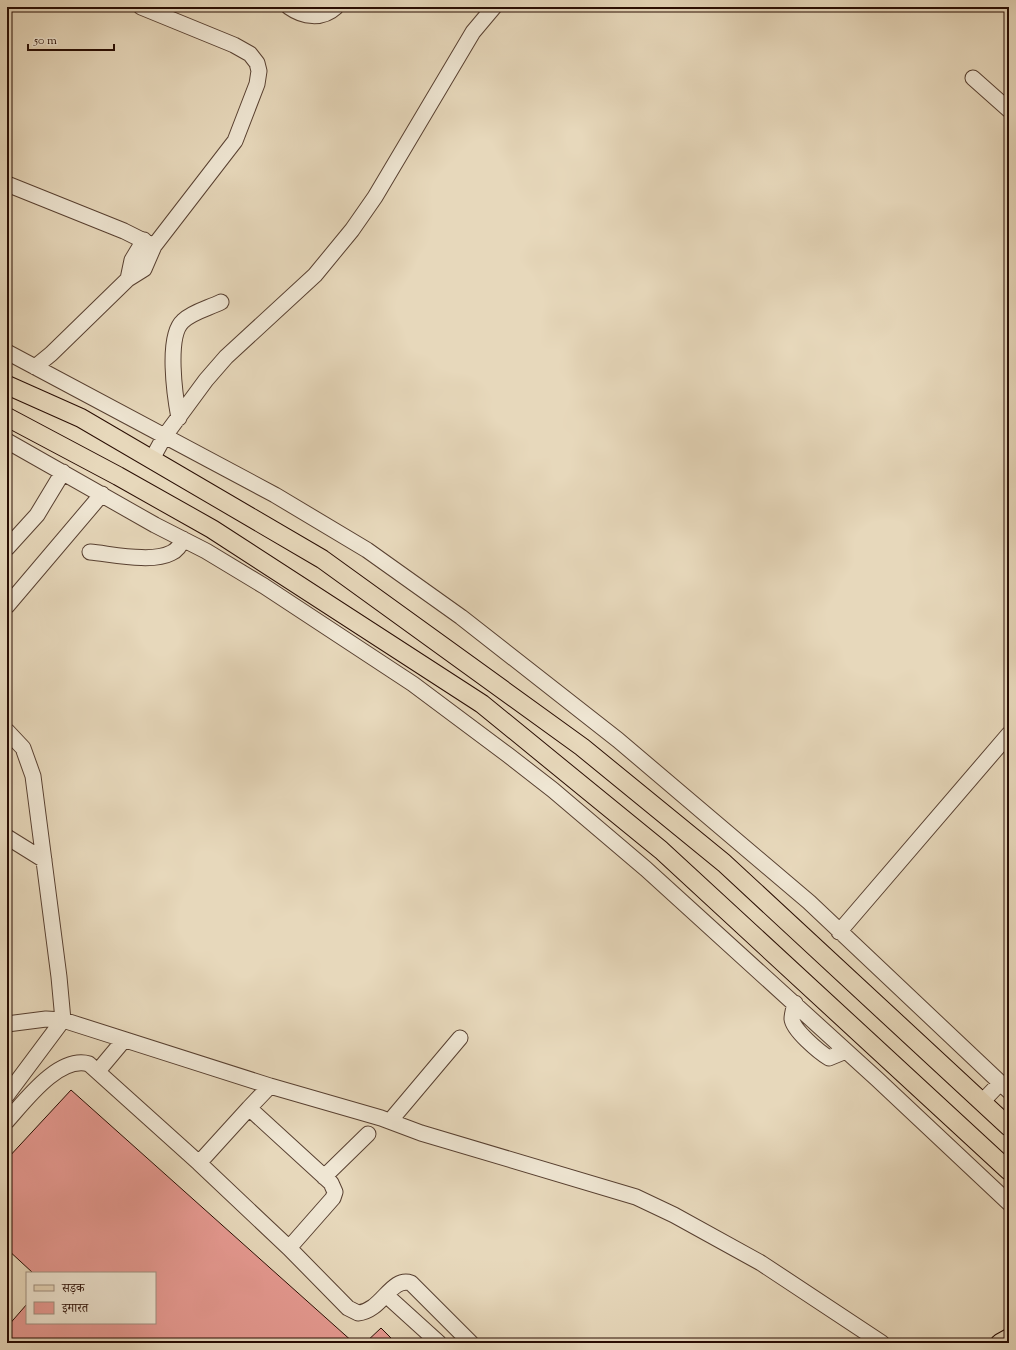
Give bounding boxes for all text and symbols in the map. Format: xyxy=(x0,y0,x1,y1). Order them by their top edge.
scale bar xyxy=(28,26,114,52)
text: 50 m xyxy=(33,32,57,50)
legend xyxy=(26,1272,156,1324)
text: सड़क xyxy=(61,1280,86,1298)
text: इमारत xyxy=(61,1300,89,1318)

